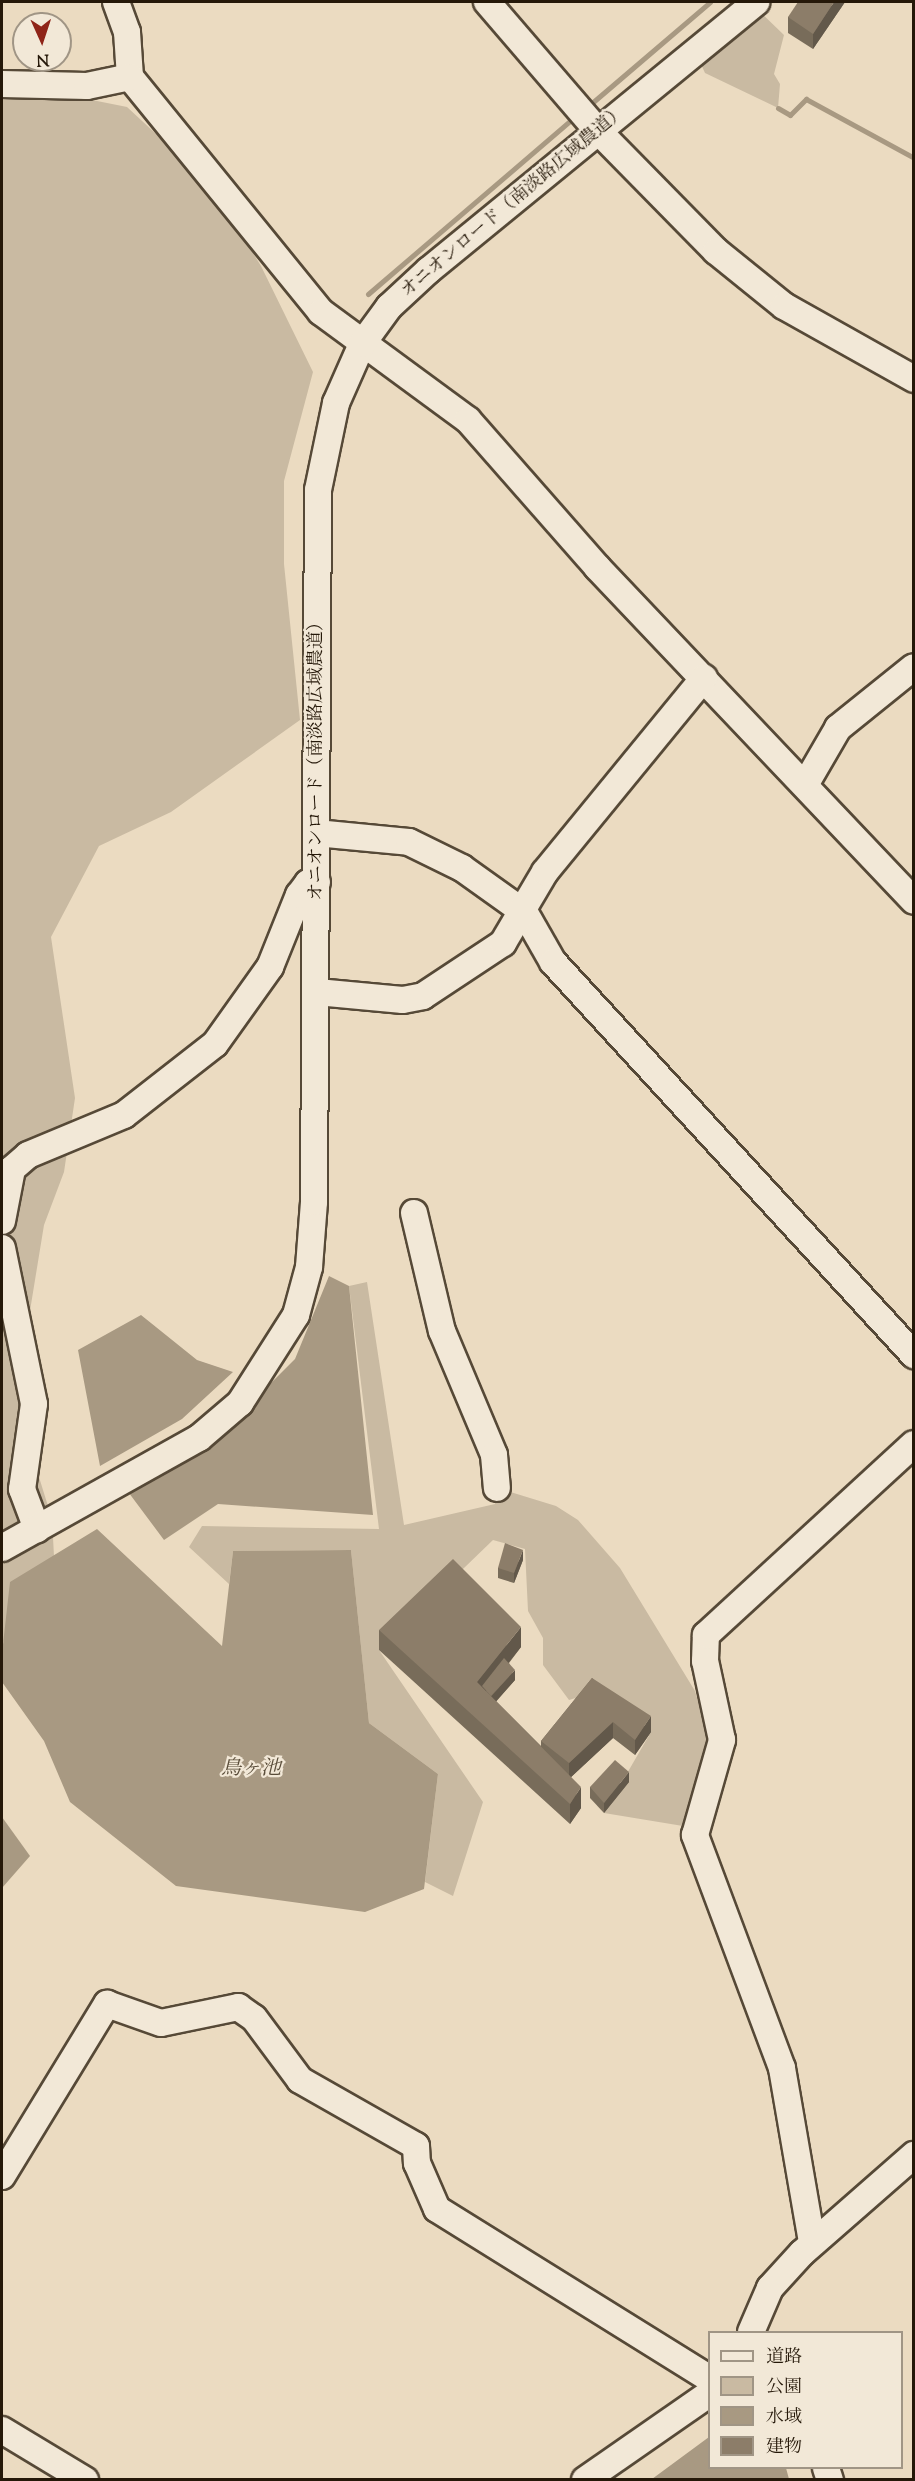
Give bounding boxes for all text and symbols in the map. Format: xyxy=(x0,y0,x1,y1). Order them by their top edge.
north arrow xyxy=(12,12,72,72)
text: N xyxy=(36,47,50,70)
street label: オニオンロード（南淡路広域農道） xyxy=(397,101,631,303)
street label: オニオンロード（南淡路広域農道） xyxy=(306,613,328,901)
water label: 鳥ヶ池 xyxy=(221,1757,281,1781)
legend xyxy=(708,2331,903,2469)
text: 道路 xyxy=(766,2345,802,2371)
text: 公園 xyxy=(766,2375,802,2401)
text: 水域 xyxy=(766,2405,802,2431)
text: 建物 xyxy=(766,2435,802,2461)

